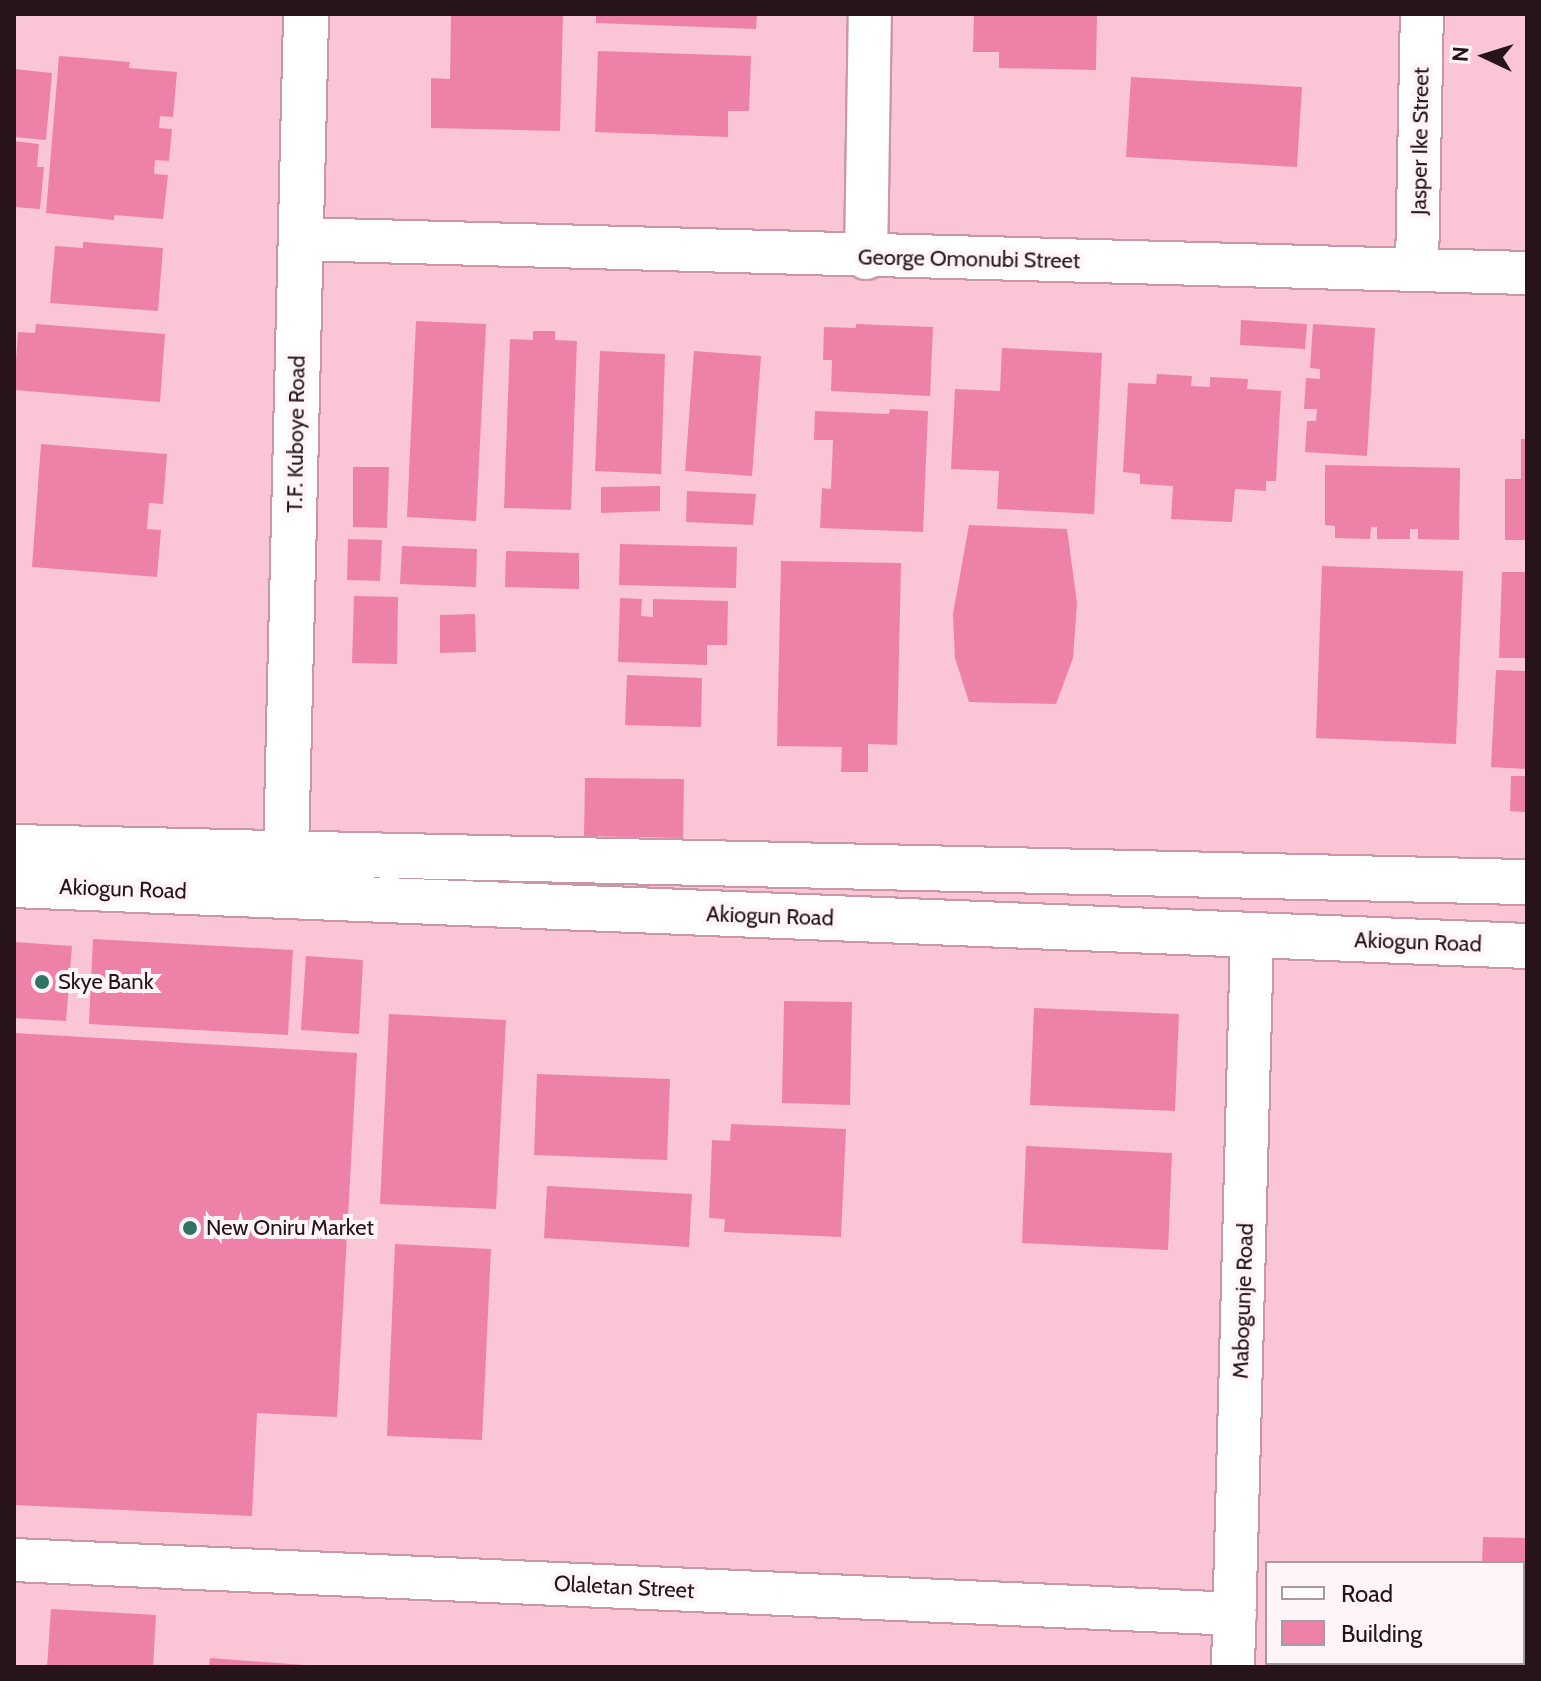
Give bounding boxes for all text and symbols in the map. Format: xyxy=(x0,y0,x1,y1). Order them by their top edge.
north arrow xyxy=(1445,16,1525,96)
text: N xyxy=(1447,46,1475,63)
street label: Jasper Ike Street xyxy=(1406,67,1434,215)
street label: George Omonubi Street xyxy=(858,244,1080,274)
street label: T.F. Kuboye Road xyxy=(281,355,311,513)
street label: Akiogun Road xyxy=(59,874,187,904)
street label: Akiogun Road xyxy=(706,901,834,931)
street label: Akiogun Road xyxy=(1354,927,1482,957)
place label: Skye Bank xyxy=(58,969,154,995)
marker: Skye Bank xyxy=(33,973,51,991)
place label: New Oniru Market xyxy=(206,1215,374,1241)
marker: New Oniru Market xyxy=(181,1219,199,1237)
street label: Mabogunje Road xyxy=(1227,1223,1259,1379)
legend xyxy=(1265,1561,1525,1665)
street label: Olaletan Street xyxy=(553,1570,695,1604)
text: Road xyxy=(1341,1579,1393,1608)
text: Building xyxy=(1341,1619,1422,1648)

